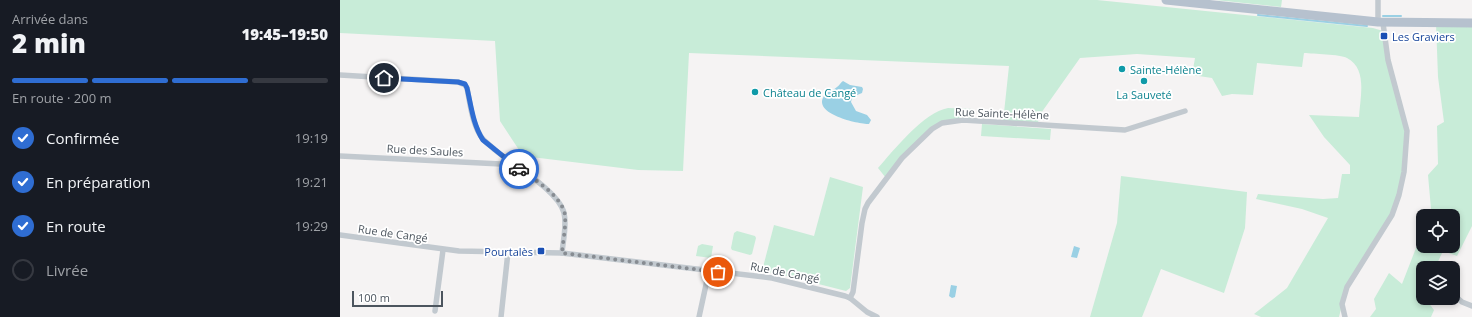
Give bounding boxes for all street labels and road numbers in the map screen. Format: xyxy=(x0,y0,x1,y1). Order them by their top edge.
street label: Rue Sainte-Hélène xyxy=(955,104,1049,122)
street label: Rue des Saules xyxy=(386,141,464,159)
street label: Rue de Cangé xyxy=(357,221,429,245)
street label: Rue de Cangé xyxy=(749,258,821,286)

